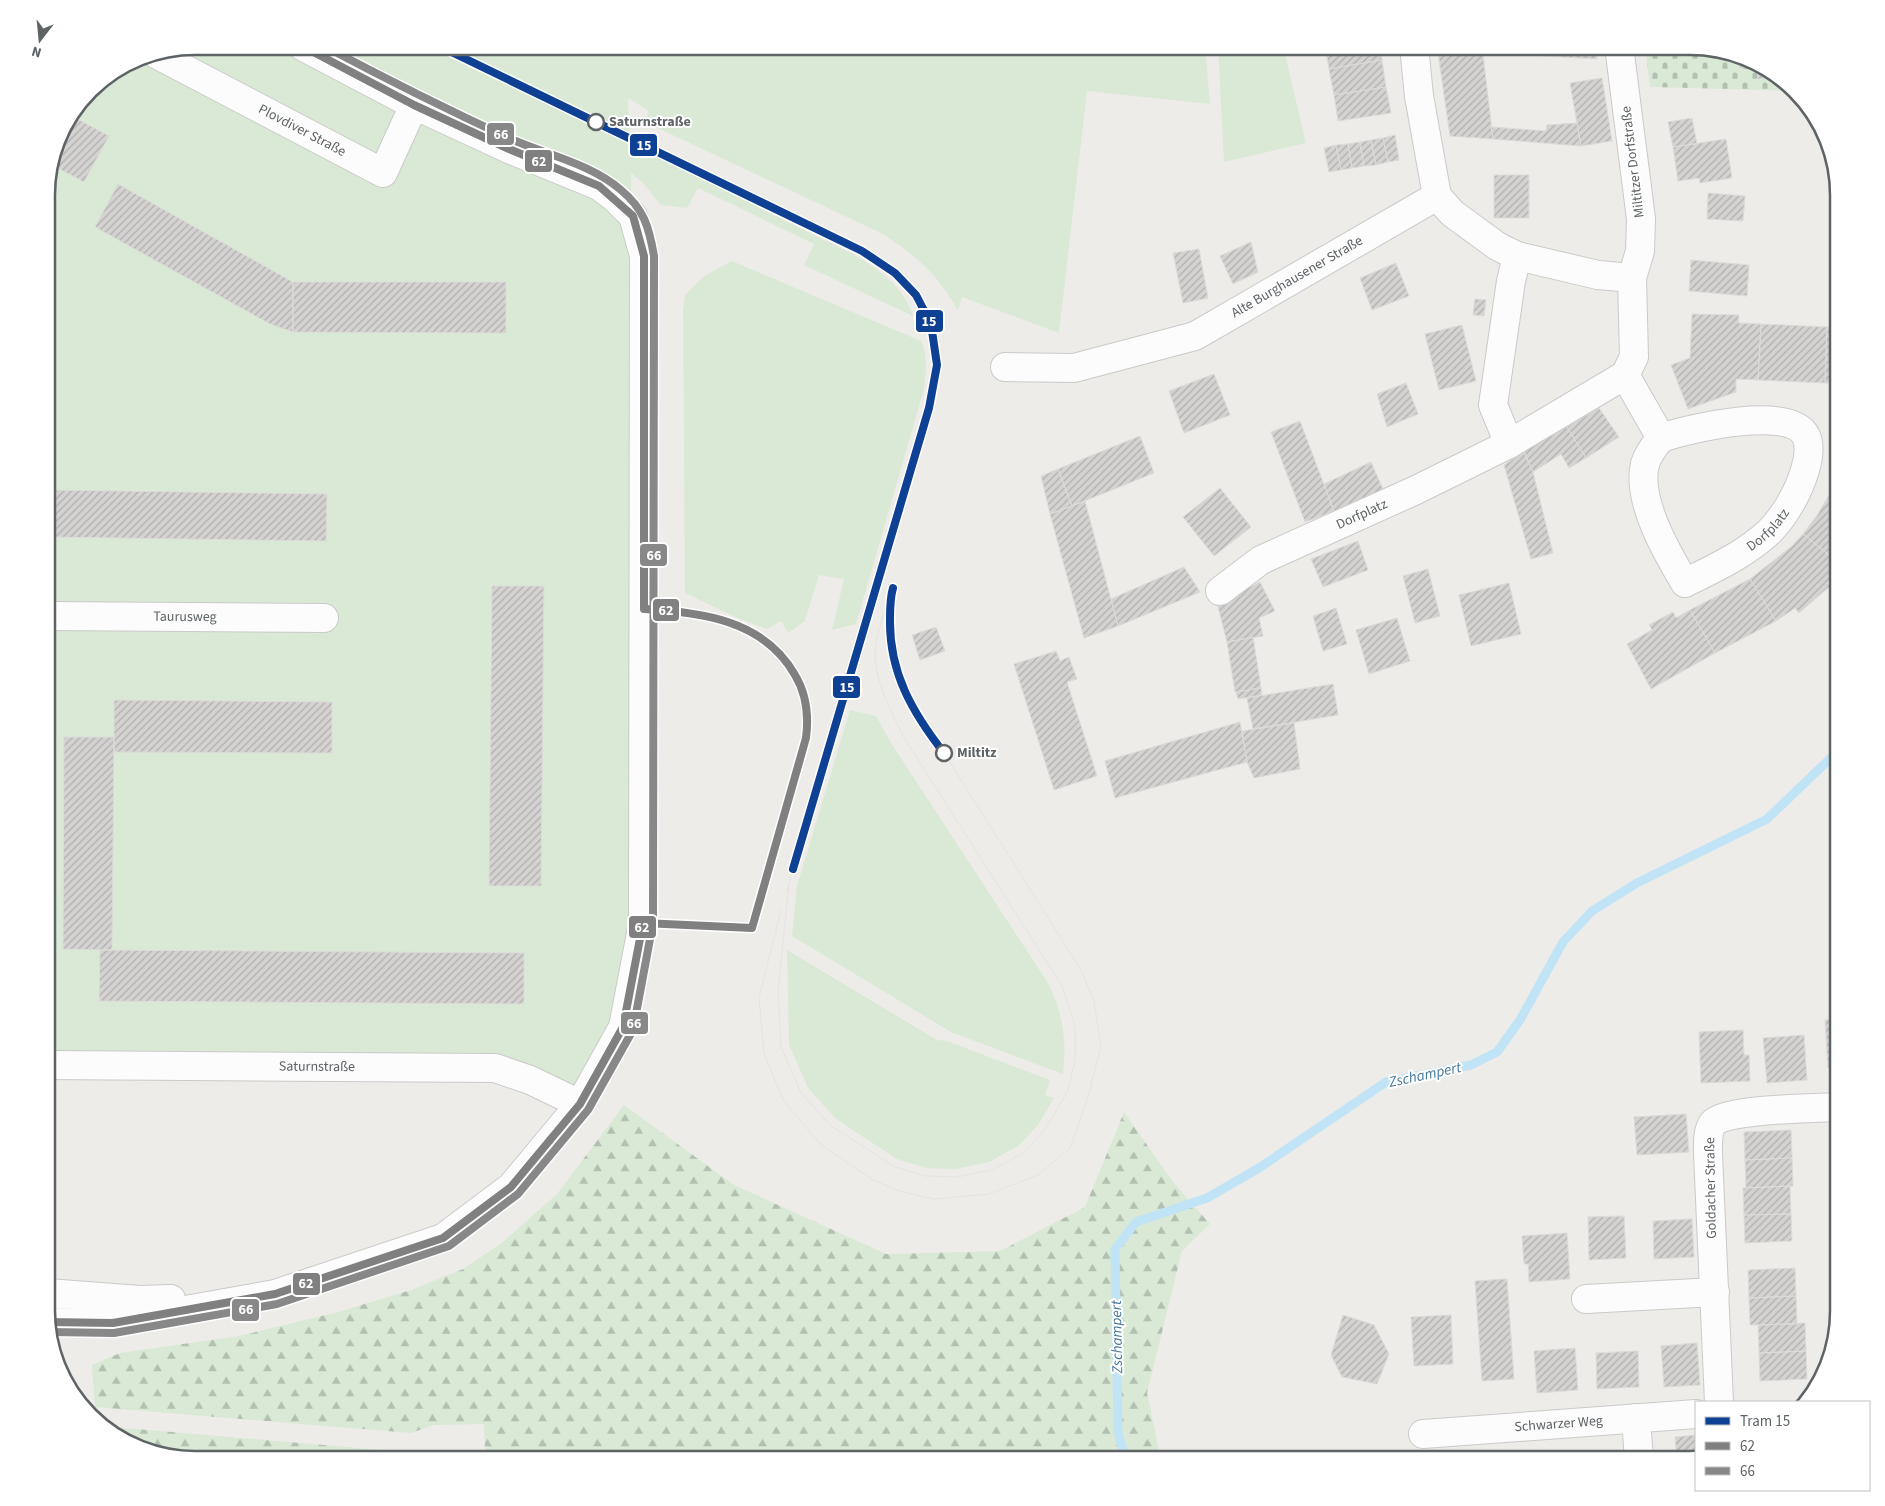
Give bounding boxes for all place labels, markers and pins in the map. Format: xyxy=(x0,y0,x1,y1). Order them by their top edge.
place label: Saturnstraße xyxy=(609,112,691,132)
marker: Saturnstraße xyxy=(587,113,605,131)
place label: Miltitz xyxy=(957,743,997,763)
marker: Miltitz xyxy=(935,744,953,762)

